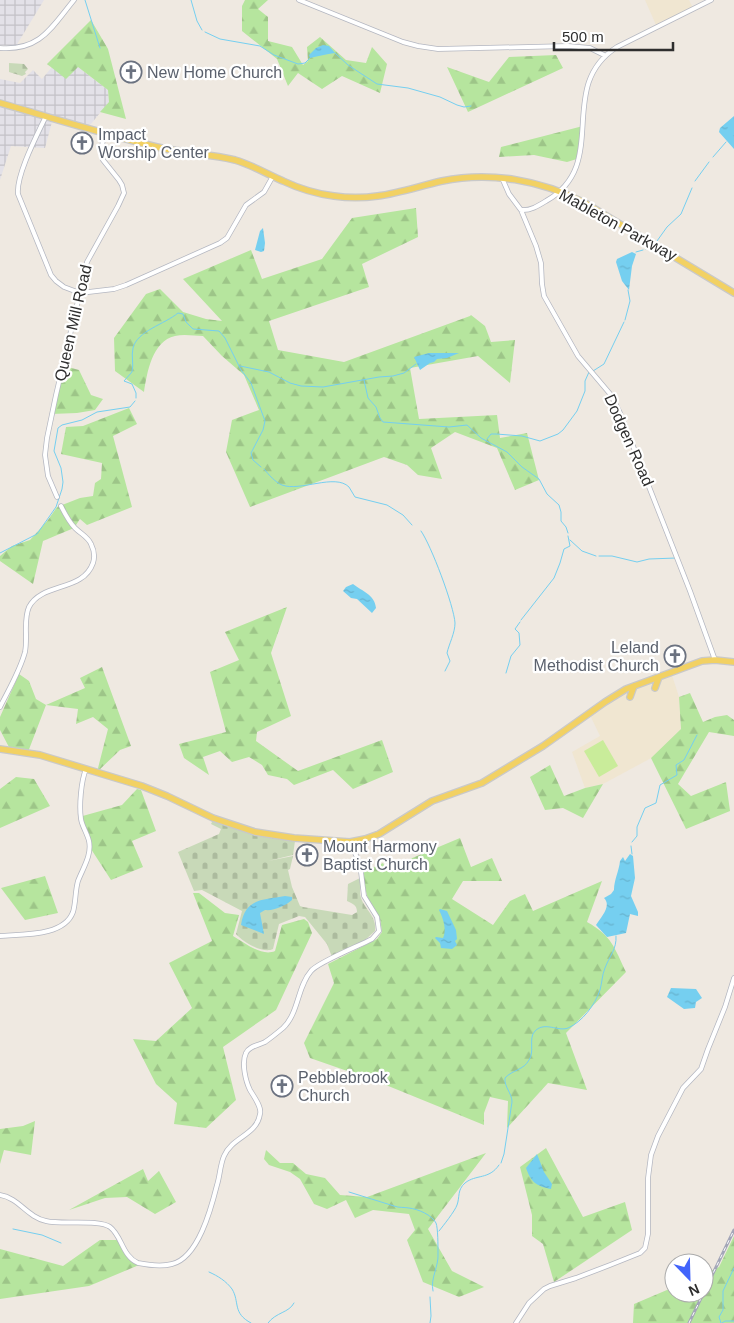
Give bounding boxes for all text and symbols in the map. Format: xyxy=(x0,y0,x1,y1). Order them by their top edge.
scale bar xyxy=(554,20,673,52)
text: 500 m xyxy=(562,28,604,45)
church icon: New Home Church xyxy=(119,60,143,84)
place label: New Home Church xyxy=(147,64,282,81)
place label: Impact Worship Center xyxy=(98,126,210,161)
church icon: Impact Worship Center xyxy=(70,131,94,155)
street label: Mableton Parkway xyxy=(556,186,680,264)
street label: Queen Mill Road xyxy=(51,263,95,383)
street label: Dodgen Road xyxy=(601,391,657,489)
place label: Leland Methodist Church xyxy=(534,639,659,674)
church icon: Leland Methodist Church xyxy=(663,644,687,668)
place label: Mount Harmony Baptist Church xyxy=(323,838,437,873)
church icon: Mount Harmony Baptist Church xyxy=(295,843,319,867)
place label: Pebblebrook Church xyxy=(298,1069,389,1104)
church icon: Pebblebrook Church xyxy=(270,1074,294,1098)
north arrow xyxy=(664,1253,714,1303)
text: N xyxy=(686,1281,702,1299)

